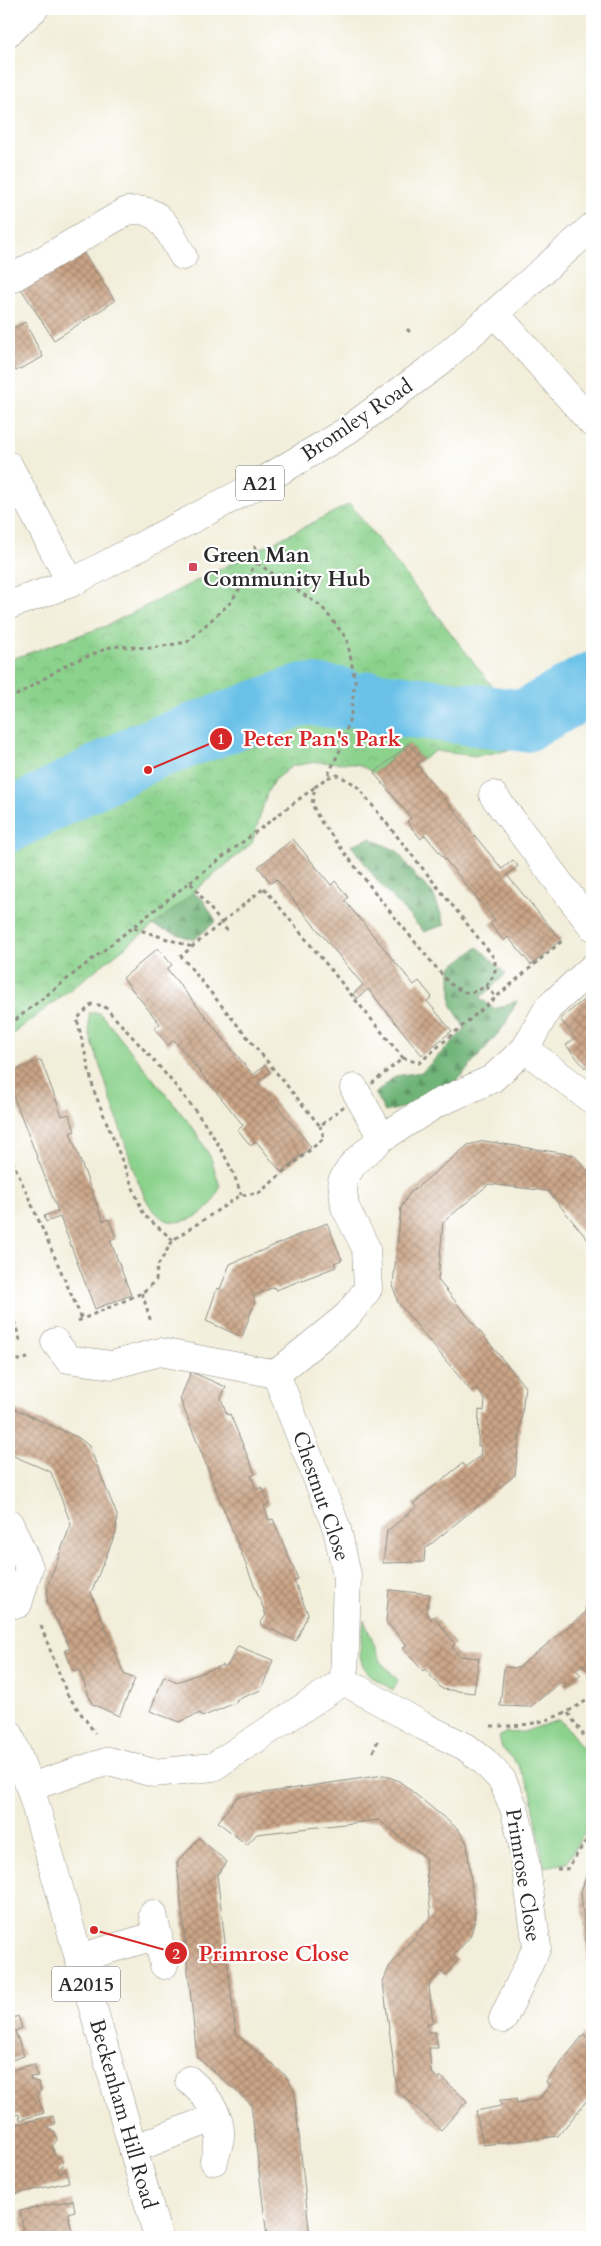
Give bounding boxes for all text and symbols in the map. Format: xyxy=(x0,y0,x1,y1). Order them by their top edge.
street label: Bromley Road xyxy=(295,372,419,468)
road number: A21 xyxy=(236,466,284,500)
place label: Green Man Community Hub xyxy=(203,541,371,594)
marker: Green Man Community Hub xyxy=(187,561,199,573)
callout: Peter Pan's Park xyxy=(208,720,412,757)
text: Peter Pan's Park xyxy=(243,724,401,754)
text: 1 xyxy=(217,729,225,749)
street label: Chestnut Close xyxy=(285,1427,357,1565)
street label: Primrose Close xyxy=(498,1806,548,1944)
callout: Primrose Close xyxy=(164,1935,360,1972)
text: Primrose Close xyxy=(199,1939,349,1969)
text: 2 xyxy=(172,1944,180,1964)
road number: A2015 xyxy=(52,1966,120,2002)
street label: Beckenham Hill Road xyxy=(82,2016,164,2212)

